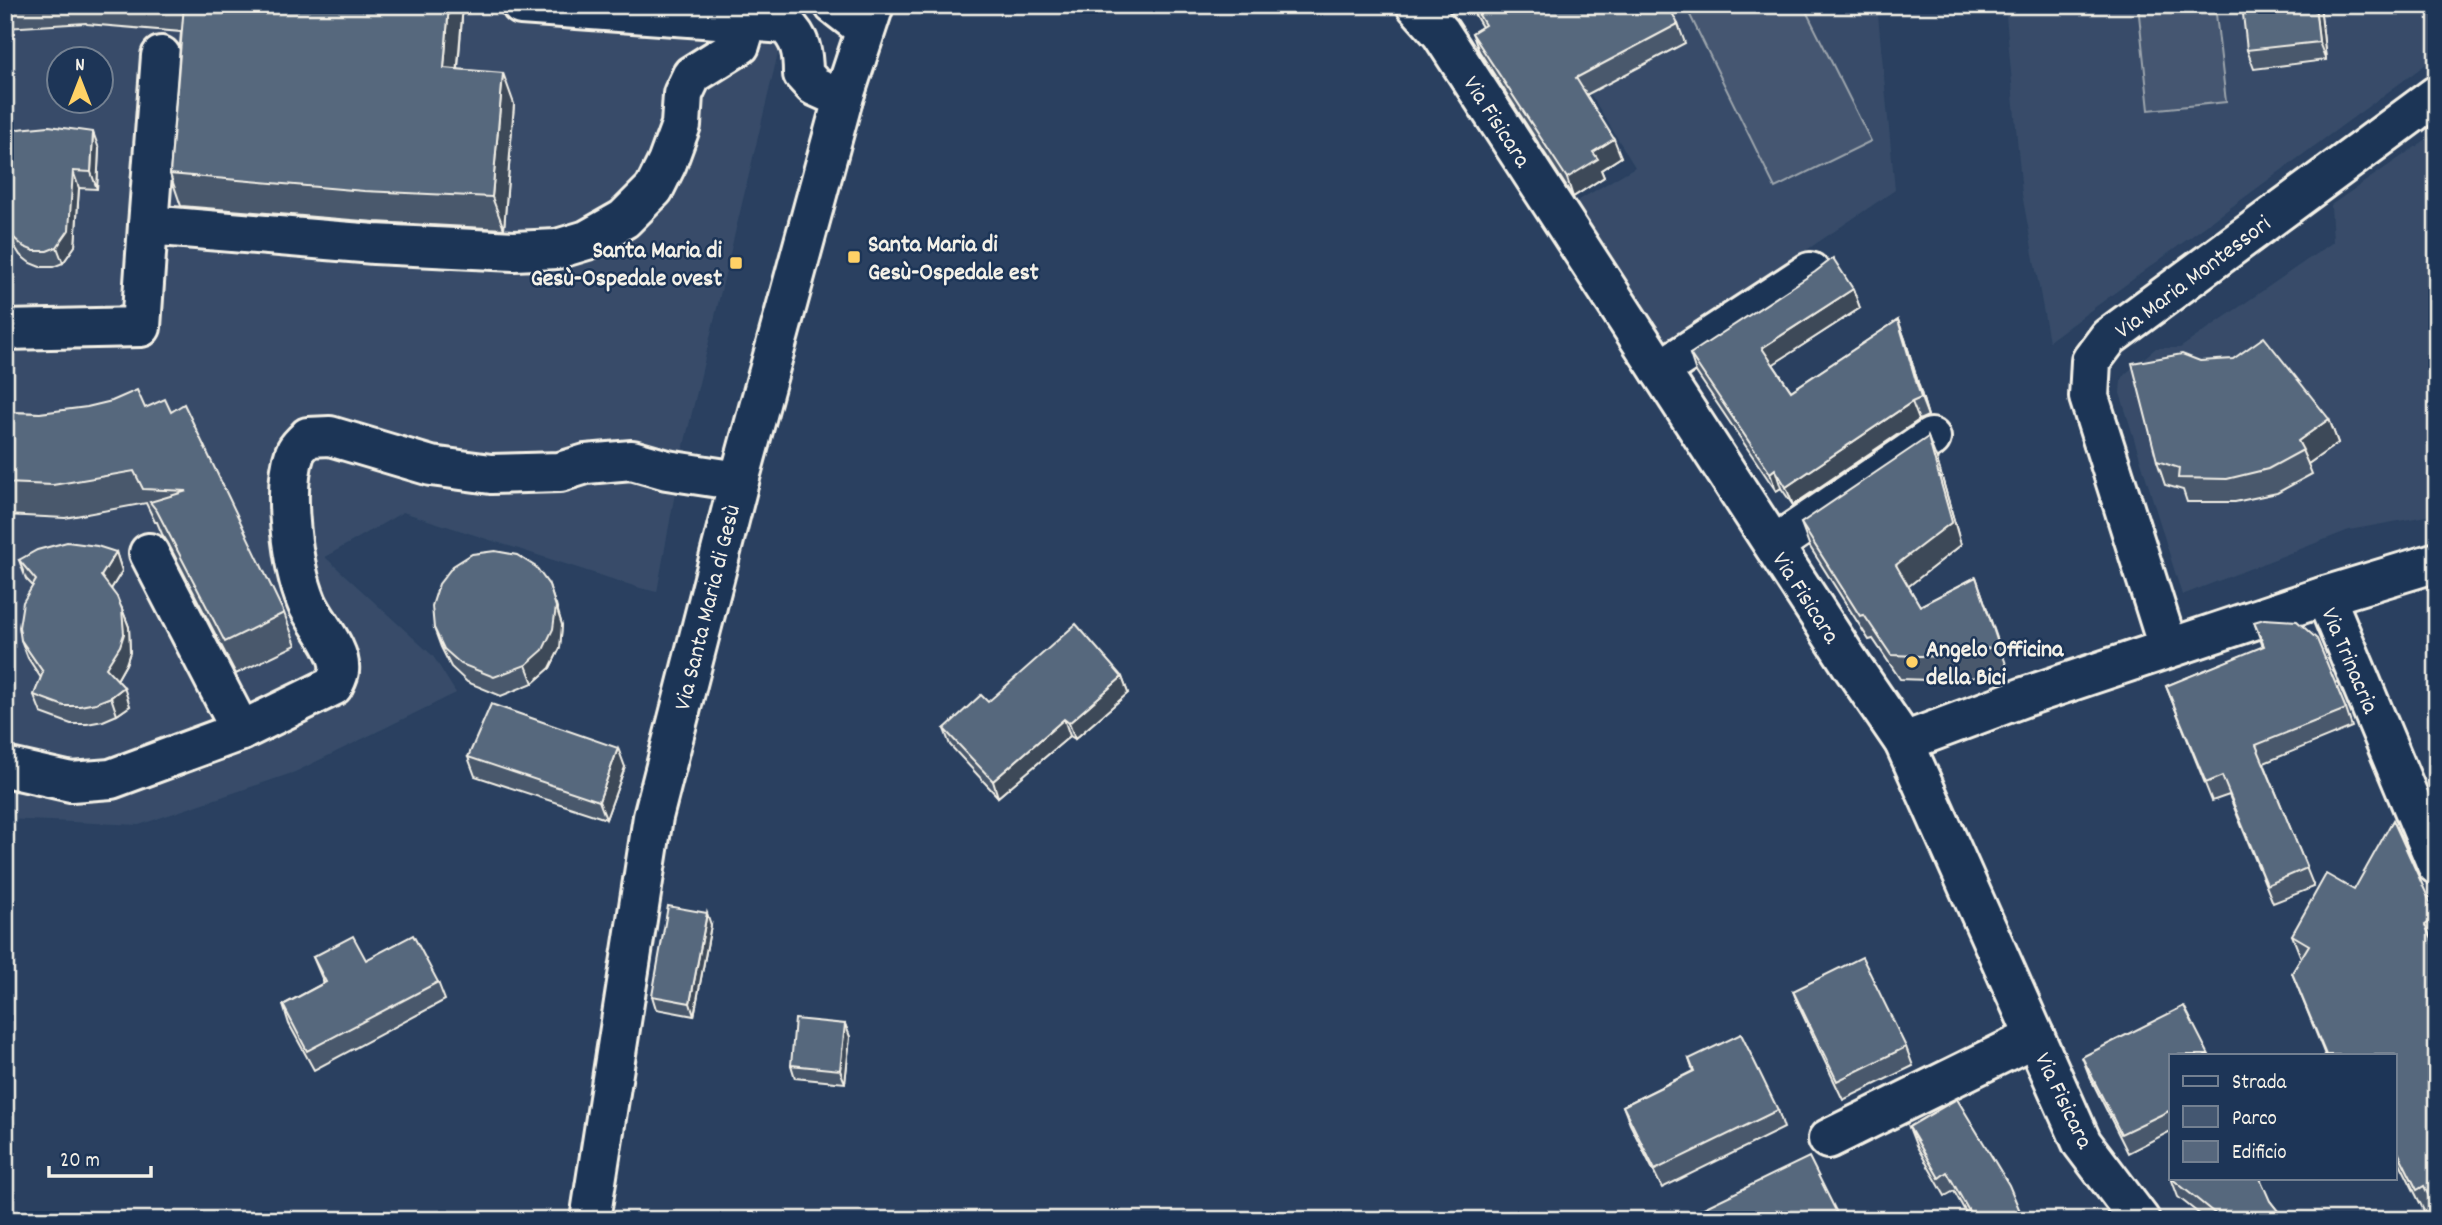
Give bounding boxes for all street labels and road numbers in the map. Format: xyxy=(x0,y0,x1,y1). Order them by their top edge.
street label: Via Fisicara xyxy=(1453,70,1538,176)
street label: Via Maria Montessori xyxy=(2109,208,2279,348)
street label: Via Santa Maria di Gesù xyxy=(667,501,751,714)
street label: Via Fisicara xyxy=(1762,546,1847,652)
street label: Via Trinacria xyxy=(2311,603,2386,720)
street label: Via Fisicara xyxy=(2024,1047,2101,1156)

